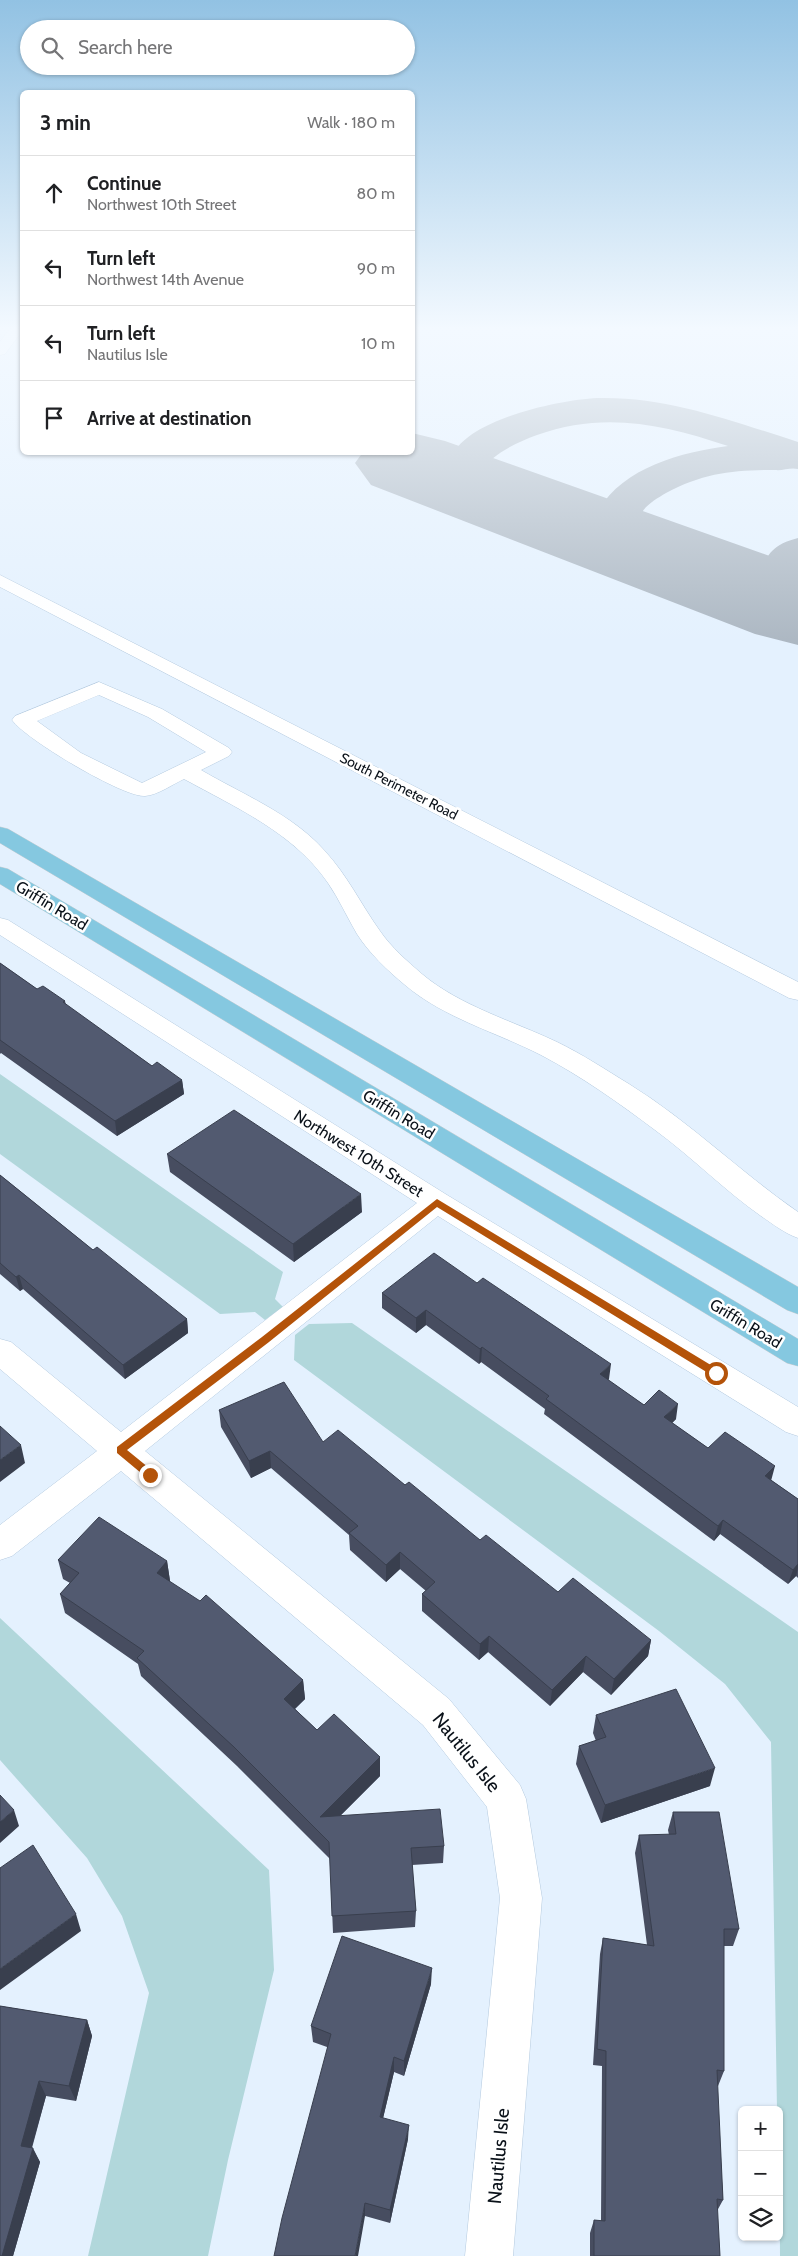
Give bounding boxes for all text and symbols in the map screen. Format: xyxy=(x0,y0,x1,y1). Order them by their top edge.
search box xyxy=(20,20,415,75)
icon: search xyxy=(38,34,66,62)
text: Search here xyxy=(78,36,172,59)
text: 3 min xyxy=(40,110,91,135)
text: Walk · 180 m xyxy=(307,113,395,132)
text: Continue xyxy=(87,172,161,195)
icon: ahead xyxy=(40,179,68,207)
text: 80 m xyxy=(357,184,395,203)
text: Northwest 10th Street xyxy=(87,195,236,214)
text: Turn left xyxy=(87,247,155,270)
icon: left xyxy=(40,254,68,282)
text: 90 m xyxy=(357,259,395,278)
text: Northwest 14th Avenue xyxy=(87,270,244,289)
text: Turn left xyxy=(87,322,155,345)
icon: left xyxy=(40,329,68,357)
text: 10 m xyxy=(361,334,395,353)
text: Nautilus Isle xyxy=(87,345,168,364)
icon: arrive xyxy=(40,404,68,432)
text: Arrive at destination xyxy=(87,407,251,430)
street label: South Perimeter Road xyxy=(337,748,461,824)
street label: Griffin Road xyxy=(12,877,91,934)
street label: Griffin Road xyxy=(359,1086,438,1143)
street label: Northwest 10th Street xyxy=(290,1106,428,1201)
street label: Griffin Road xyxy=(706,1295,785,1352)
route start xyxy=(705,1362,728,1385)
route end xyxy=(139,1464,162,1487)
street label: Nautilus Isle xyxy=(427,1708,506,1797)
map controls xyxy=(738,2106,783,2241)
button: + xyxy=(738,2106,783,2151)
street label: Nautilus Isle xyxy=(483,2107,514,2205)
button: − xyxy=(738,2151,783,2196)
button: layers xyxy=(738,2196,783,2241)

